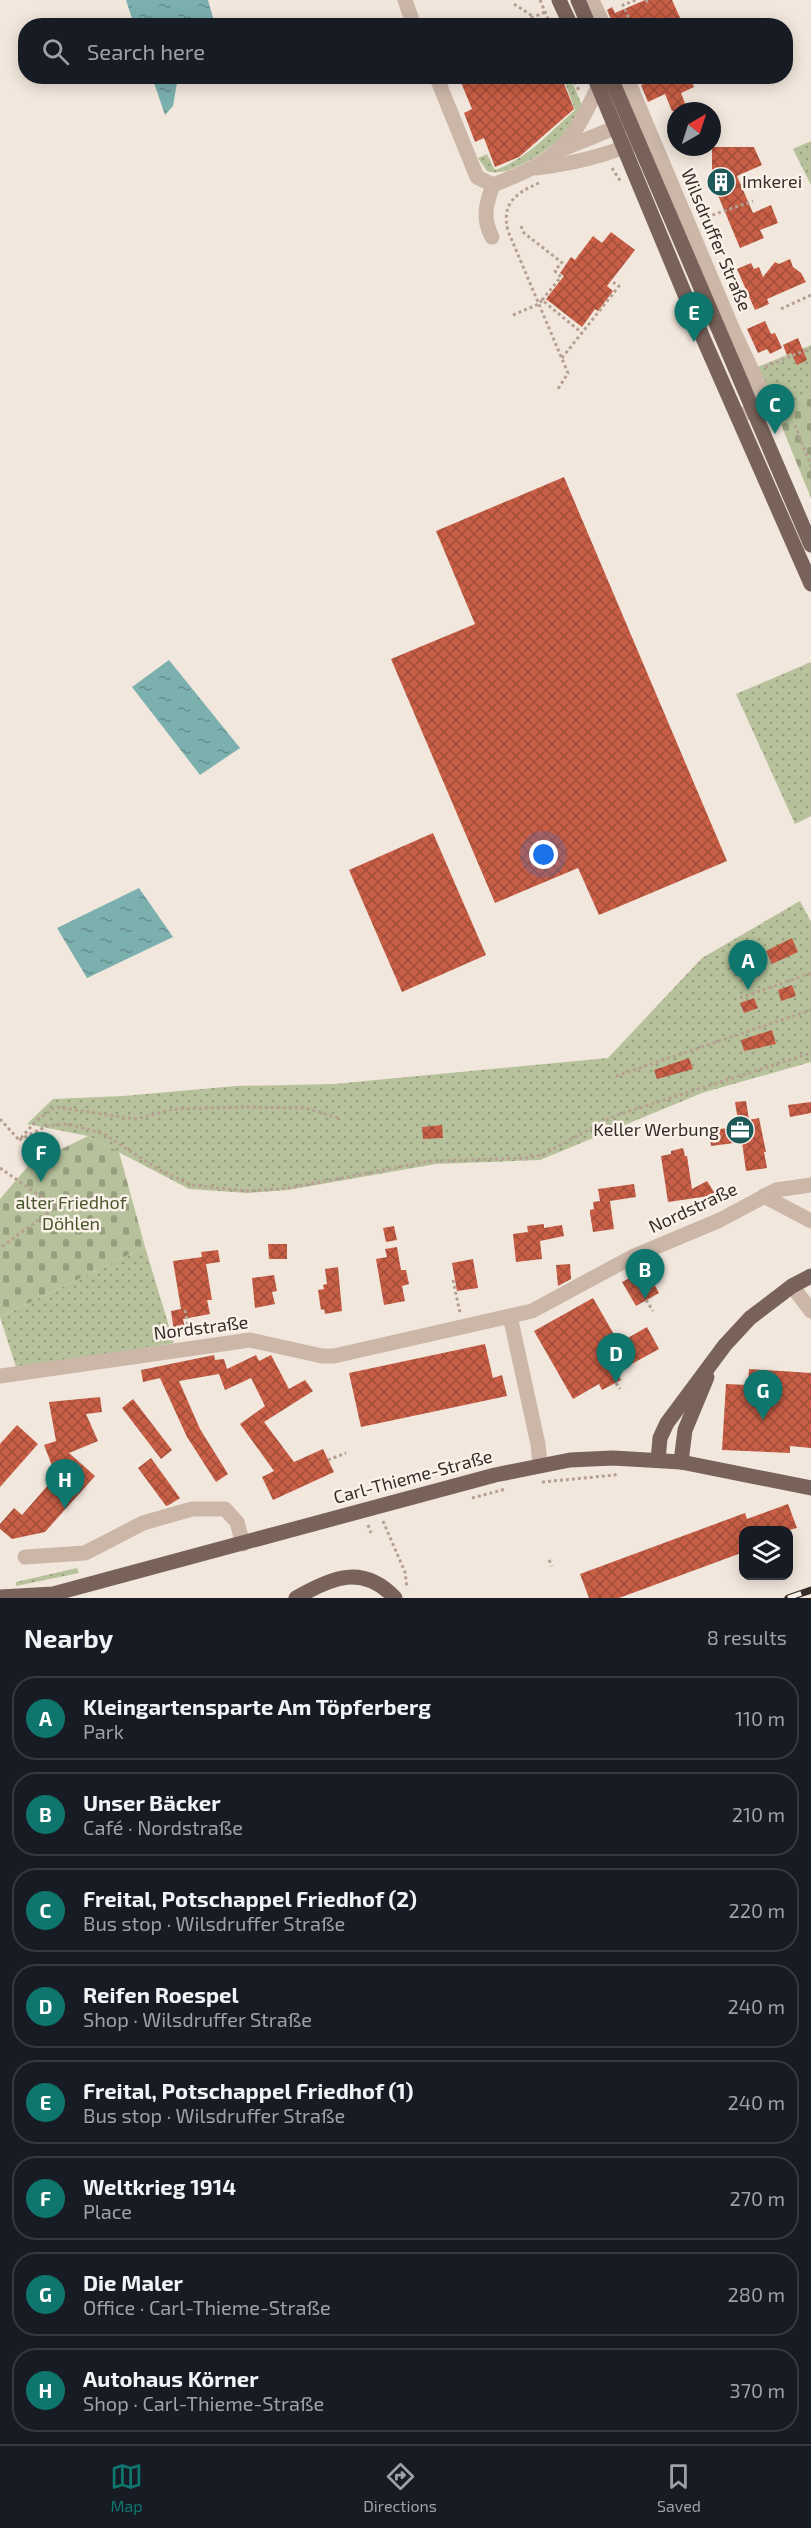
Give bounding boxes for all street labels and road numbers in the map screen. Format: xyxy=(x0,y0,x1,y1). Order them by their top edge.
street label: Wilsdruffer Straße xyxy=(677,165,757,314)
street label: Nordstraße xyxy=(645,1177,740,1237)
street label: Nordstraße xyxy=(152,1310,249,1344)
street label: Carl-Thieme-Straße xyxy=(331,1444,495,1508)

